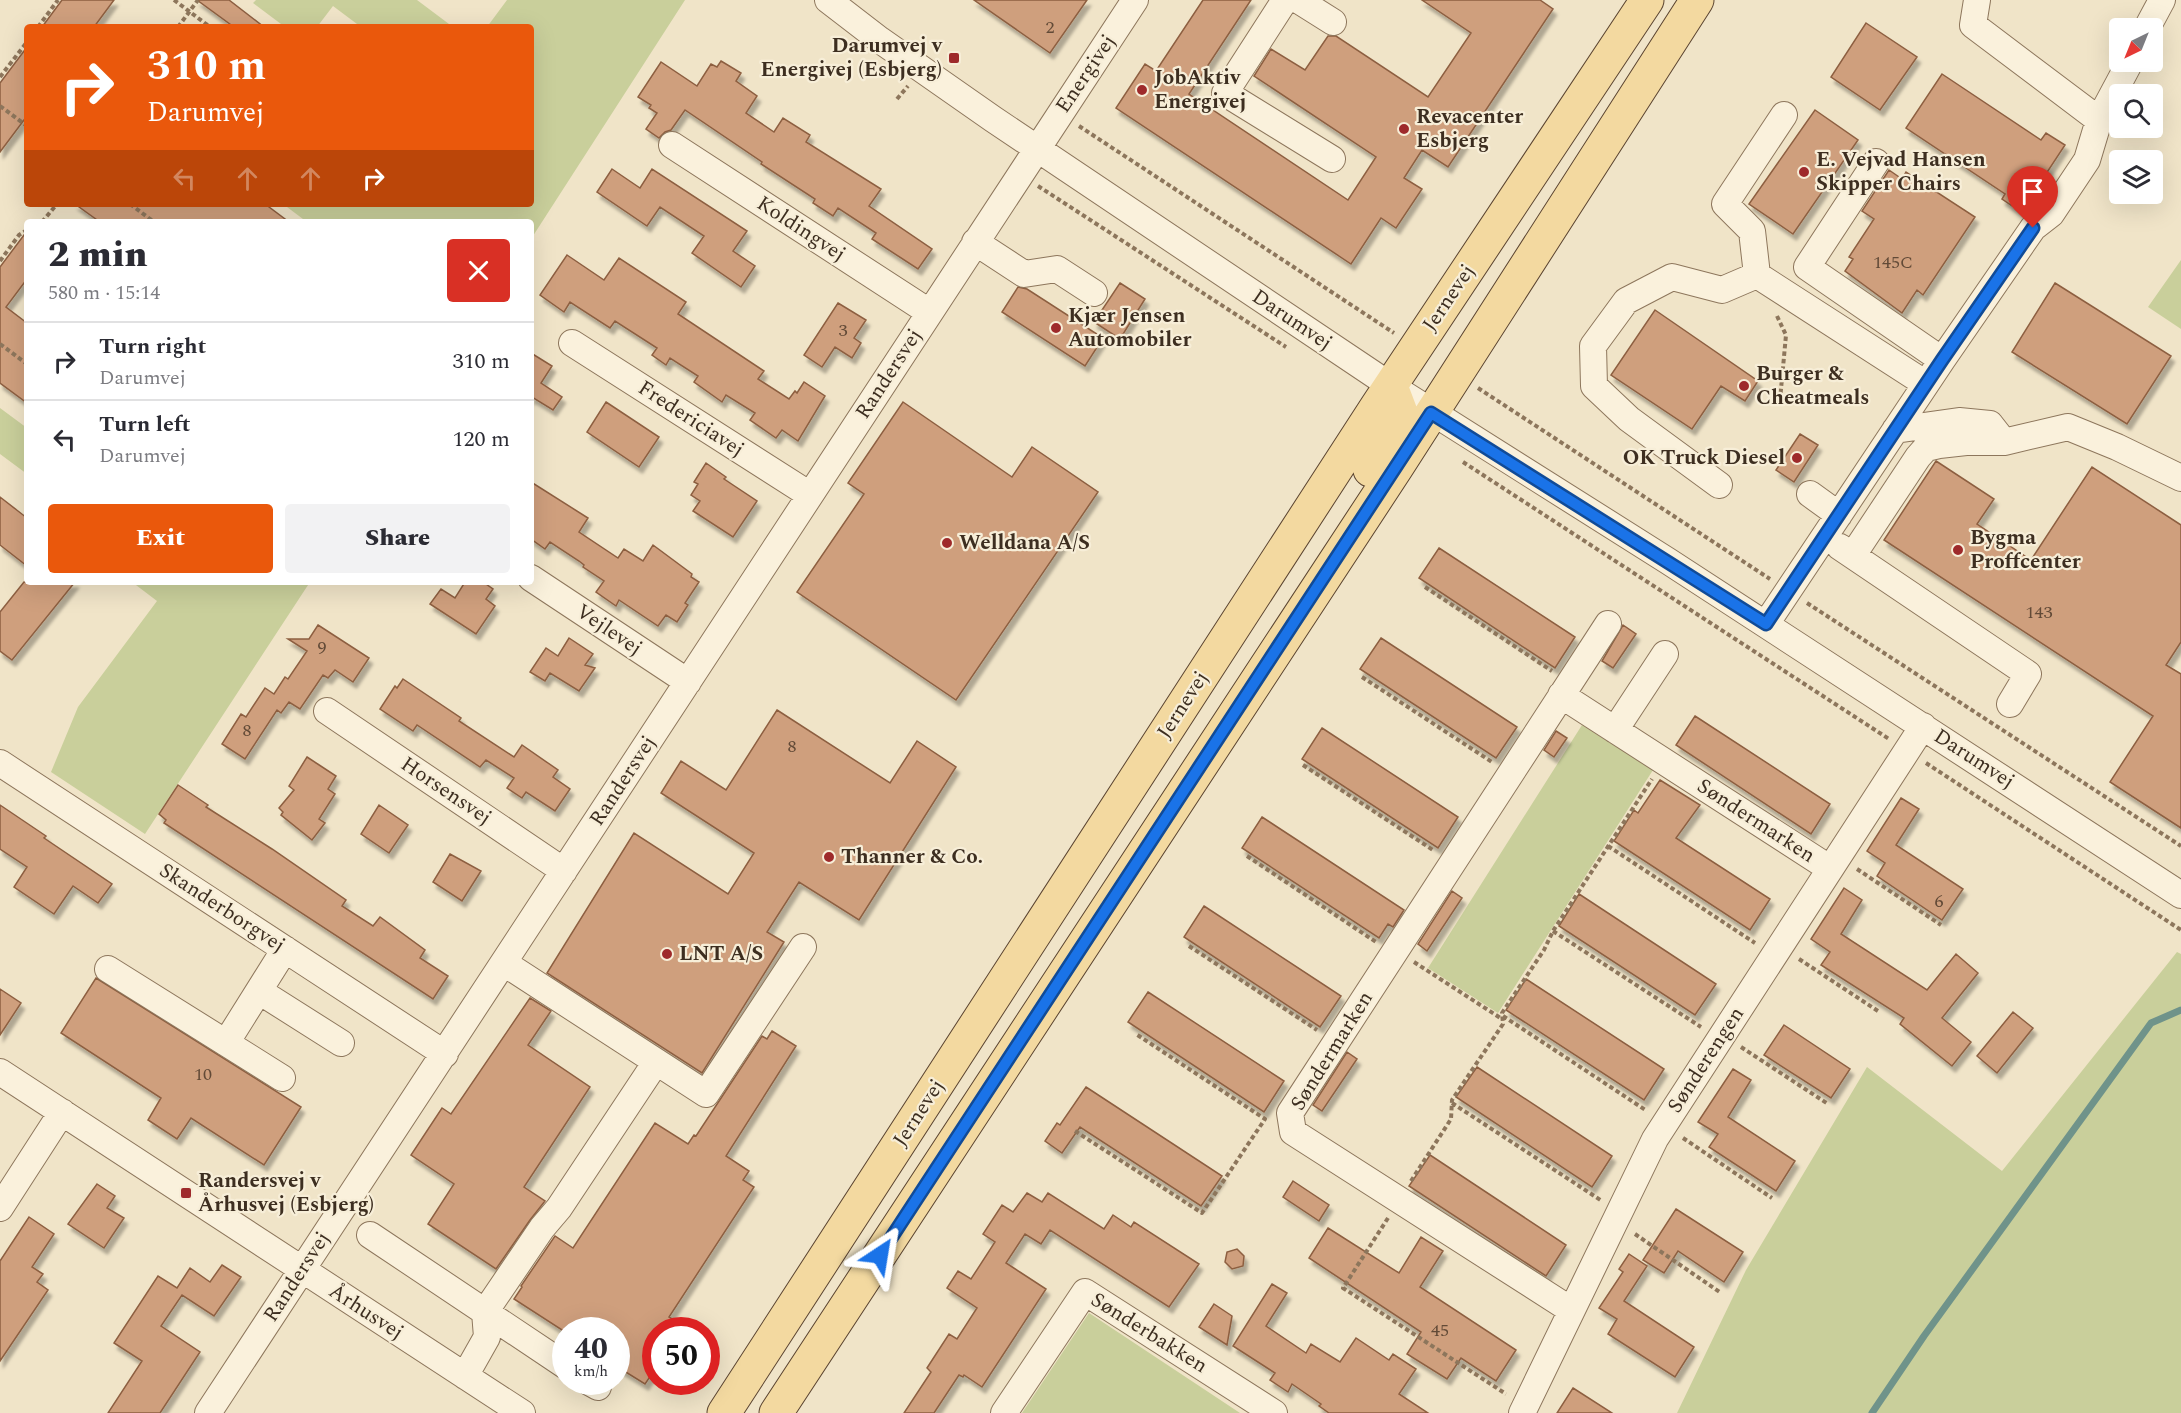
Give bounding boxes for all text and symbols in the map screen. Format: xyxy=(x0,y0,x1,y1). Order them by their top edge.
house number: 2 xyxy=(1046,14,1055,41)
north arrow xyxy=(2109,18,2163,72)
map controls xyxy=(2109,18,2163,204)
street label: Energivej xyxy=(1048,28,1124,120)
place label: Darumvej v Energivej (Esbjerg) xyxy=(761,30,943,86)
text: 310 m xyxy=(147,35,266,98)
icon: right xyxy=(48,48,126,126)
marker: Darumvej v Energivej (Esbjerg) xyxy=(947,51,961,65)
place label: JobAktiv Energivej xyxy=(1154,62,1246,118)
marker: JobAktiv Energivej xyxy=(1135,83,1149,97)
button: search xyxy=(2109,84,2163,138)
text: Darumvej xyxy=(147,92,264,134)
place label: Revacenter Esbjerg xyxy=(1416,101,1523,157)
marker: Revacenter Esbjerg xyxy=(1397,122,1411,136)
place label: E. Vejvad Hansen Skipper Chairs xyxy=(1816,144,1986,200)
button: layers xyxy=(2109,150,2163,204)
icon: left xyxy=(168,162,201,195)
icon: ahead xyxy=(231,162,264,195)
icon: ahead xyxy=(294,162,327,195)
icon: right xyxy=(357,162,390,195)
marker: E. Vejvad Hansen Skipper Chairs xyxy=(1797,165,1811,179)
pin xyxy=(2007,166,2058,228)
icon: arrive xyxy=(2016,175,2049,208)
street label: Koldingvej xyxy=(750,188,852,270)
text: 2 min xyxy=(48,228,148,283)
button: close xyxy=(447,239,510,302)
house number: 145C xyxy=(1873,249,1913,276)
street label: Jernevej xyxy=(1415,258,1483,338)
text: 580 m · 15:14 xyxy=(48,278,160,308)
street label: Darumvej xyxy=(1245,281,1339,359)
place label: Kjær Jensen Automobiler xyxy=(1068,300,1191,356)
house number: 3 xyxy=(839,317,848,344)
marker: Kjær Jensen Automobiler xyxy=(1049,321,1063,335)
street label: Randersvej xyxy=(848,322,930,426)
text: Turn right xyxy=(99,330,206,363)
icon: right xyxy=(48,345,81,378)
text: 310 m xyxy=(453,345,510,378)
place label: Burger & Cheatmeals xyxy=(1756,358,1870,414)
text: Darumvej xyxy=(99,363,186,393)
street label: Fredericiavej xyxy=(631,373,751,465)
marker: Burger & Cheatmeals xyxy=(1737,379,1751,393)
text: Turn left xyxy=(99,408,191,441)
icon: left xyxy=(48,423,81,456)
text: 120 m xyxy=(453,423,510,456)
text: Darumvej xyxy=(99,441,186,471)
place label: OK Truck Diesel xyxy=(1623,442,1785,474)
marker: OK Truck Diesel xyxy=(1790,451,1804,465)
button: Exit xyxy=(48,504,273,573)
button: Share xyxy=(285,504,510,573)
place label: Bygma Proffcenter xyxy=(1970,522,2081,578)
place label: Welldana A/S xyxy=(959,527,1090,559)
marker: Welldana A/S xyxy=(940,536,954,550)
marker: Bygma Proffcenter xyxy=(1951,543,1965,557)
street label: Vejlevej xyxy=(569,596,649,664)
house number: 143 xyxy=(2026,599,2053,626)
house number: 9 xyxy=(318,634,327,661)
street label: Jernevej xyxy=(1149,665,1217,745)
house number: 8 xyxy=(243,717,252,744)
street label: Darumvej xyxy=(1927,721,2021,797)
street label: Randersvej xyxy=(582,729,664,833)
house number: 8 xyxy=(788,733,797,760)
street label: Horsensvej xyxy=(394,749,498,833)
street label: Søndermarken xyxy=(1690,771,1822,871)
place label: Thanner & Co. xyxy=(841,841,983,873)
marker: Thanner & Co. xyxy=(822,850,836,864)
street label: Skanderborgvej xyxy=(152,855,292,961)
house number: 6 xyxy=(1935,888,1944,915)
place label: LNT A/S xyxy=(679,938,763,970)
marker: LNT A/S xyxy=(660,947,674,961)
street label: Søndermarken xyxy=(1282,985,1382,1117)
street label: Sønderengen xyxy=(1660,1000,1752,1120)
house number: 10 xyxy=(194,1061,212,1088)
street label: Jernevej xyxy=(885,1073,953,1153)
place label: Randersvej v Århusvej (Esbjerg) xyxy=(198,1165,374,1221)
marker: Randersvej v Århusvej (Esbjerg) xyxy=(179,1186,193,1200)
position arrow xyxy=(848,1223,912,1287)
street label: Randersvej xyxy=(256,1225,338,1329)
street label: Århusvej xyxy=(322,1276,410,1348)
street label: Sønderbakken xyxy=(1084,1284,1214,1382)
speed limit sign: 50 xyxy=(642,1317,720,1395)
house number: 45 xyxy=(1431,1317,1449,1344)
text: 40 xyxy=(574,1326,608,1372)
text: km/h xyxy=(574,1360,608,1383)

